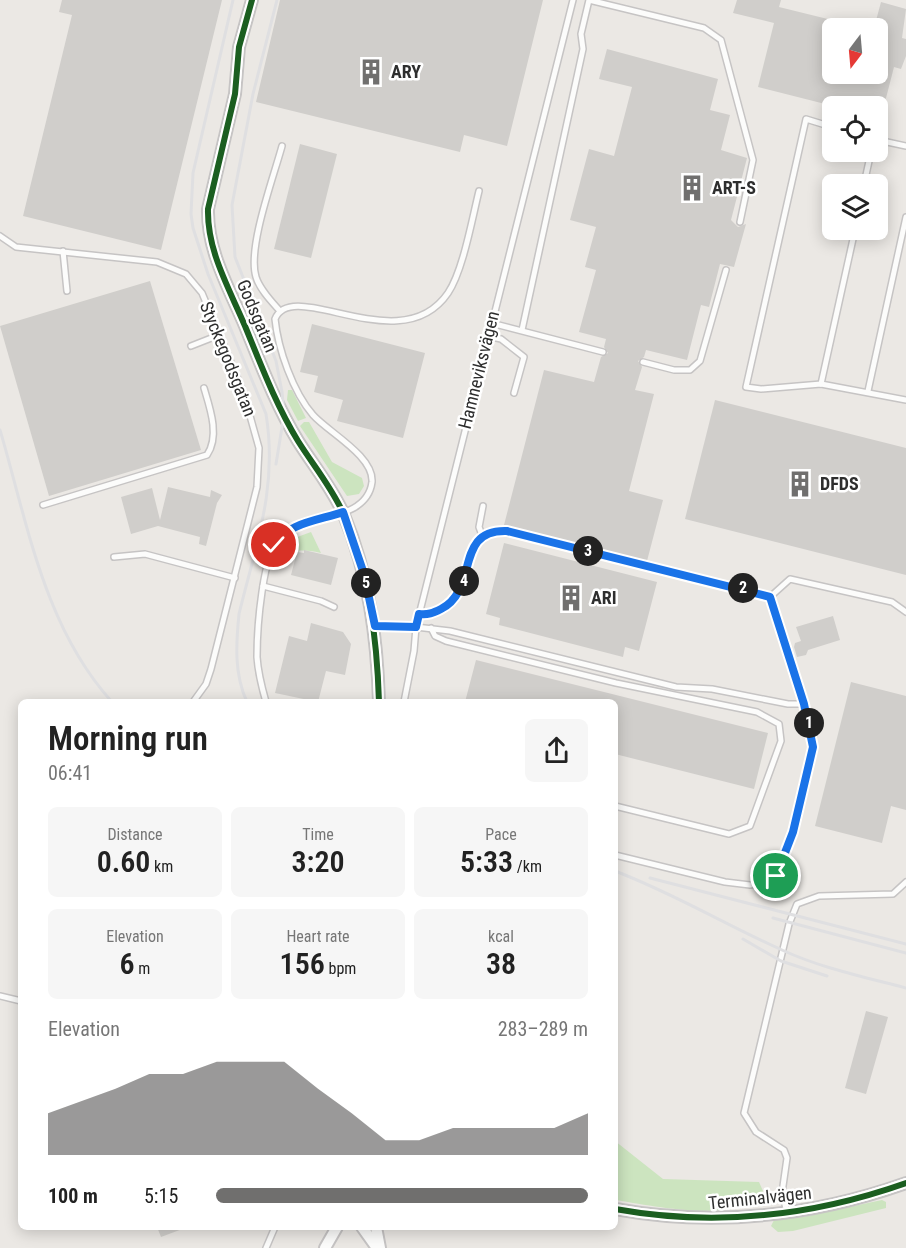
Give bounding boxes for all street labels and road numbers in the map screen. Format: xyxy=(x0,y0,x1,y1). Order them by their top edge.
street label: Godsgatan xyxy=(233,276,282,355)
street label: Styckegodsgatan xyxy=(196,298,261,419)
street label: Hamneviksvägen xyxy=(454,309,503,431)
street label: Terminalvägen xyxy=(707,1182,813,1213)

